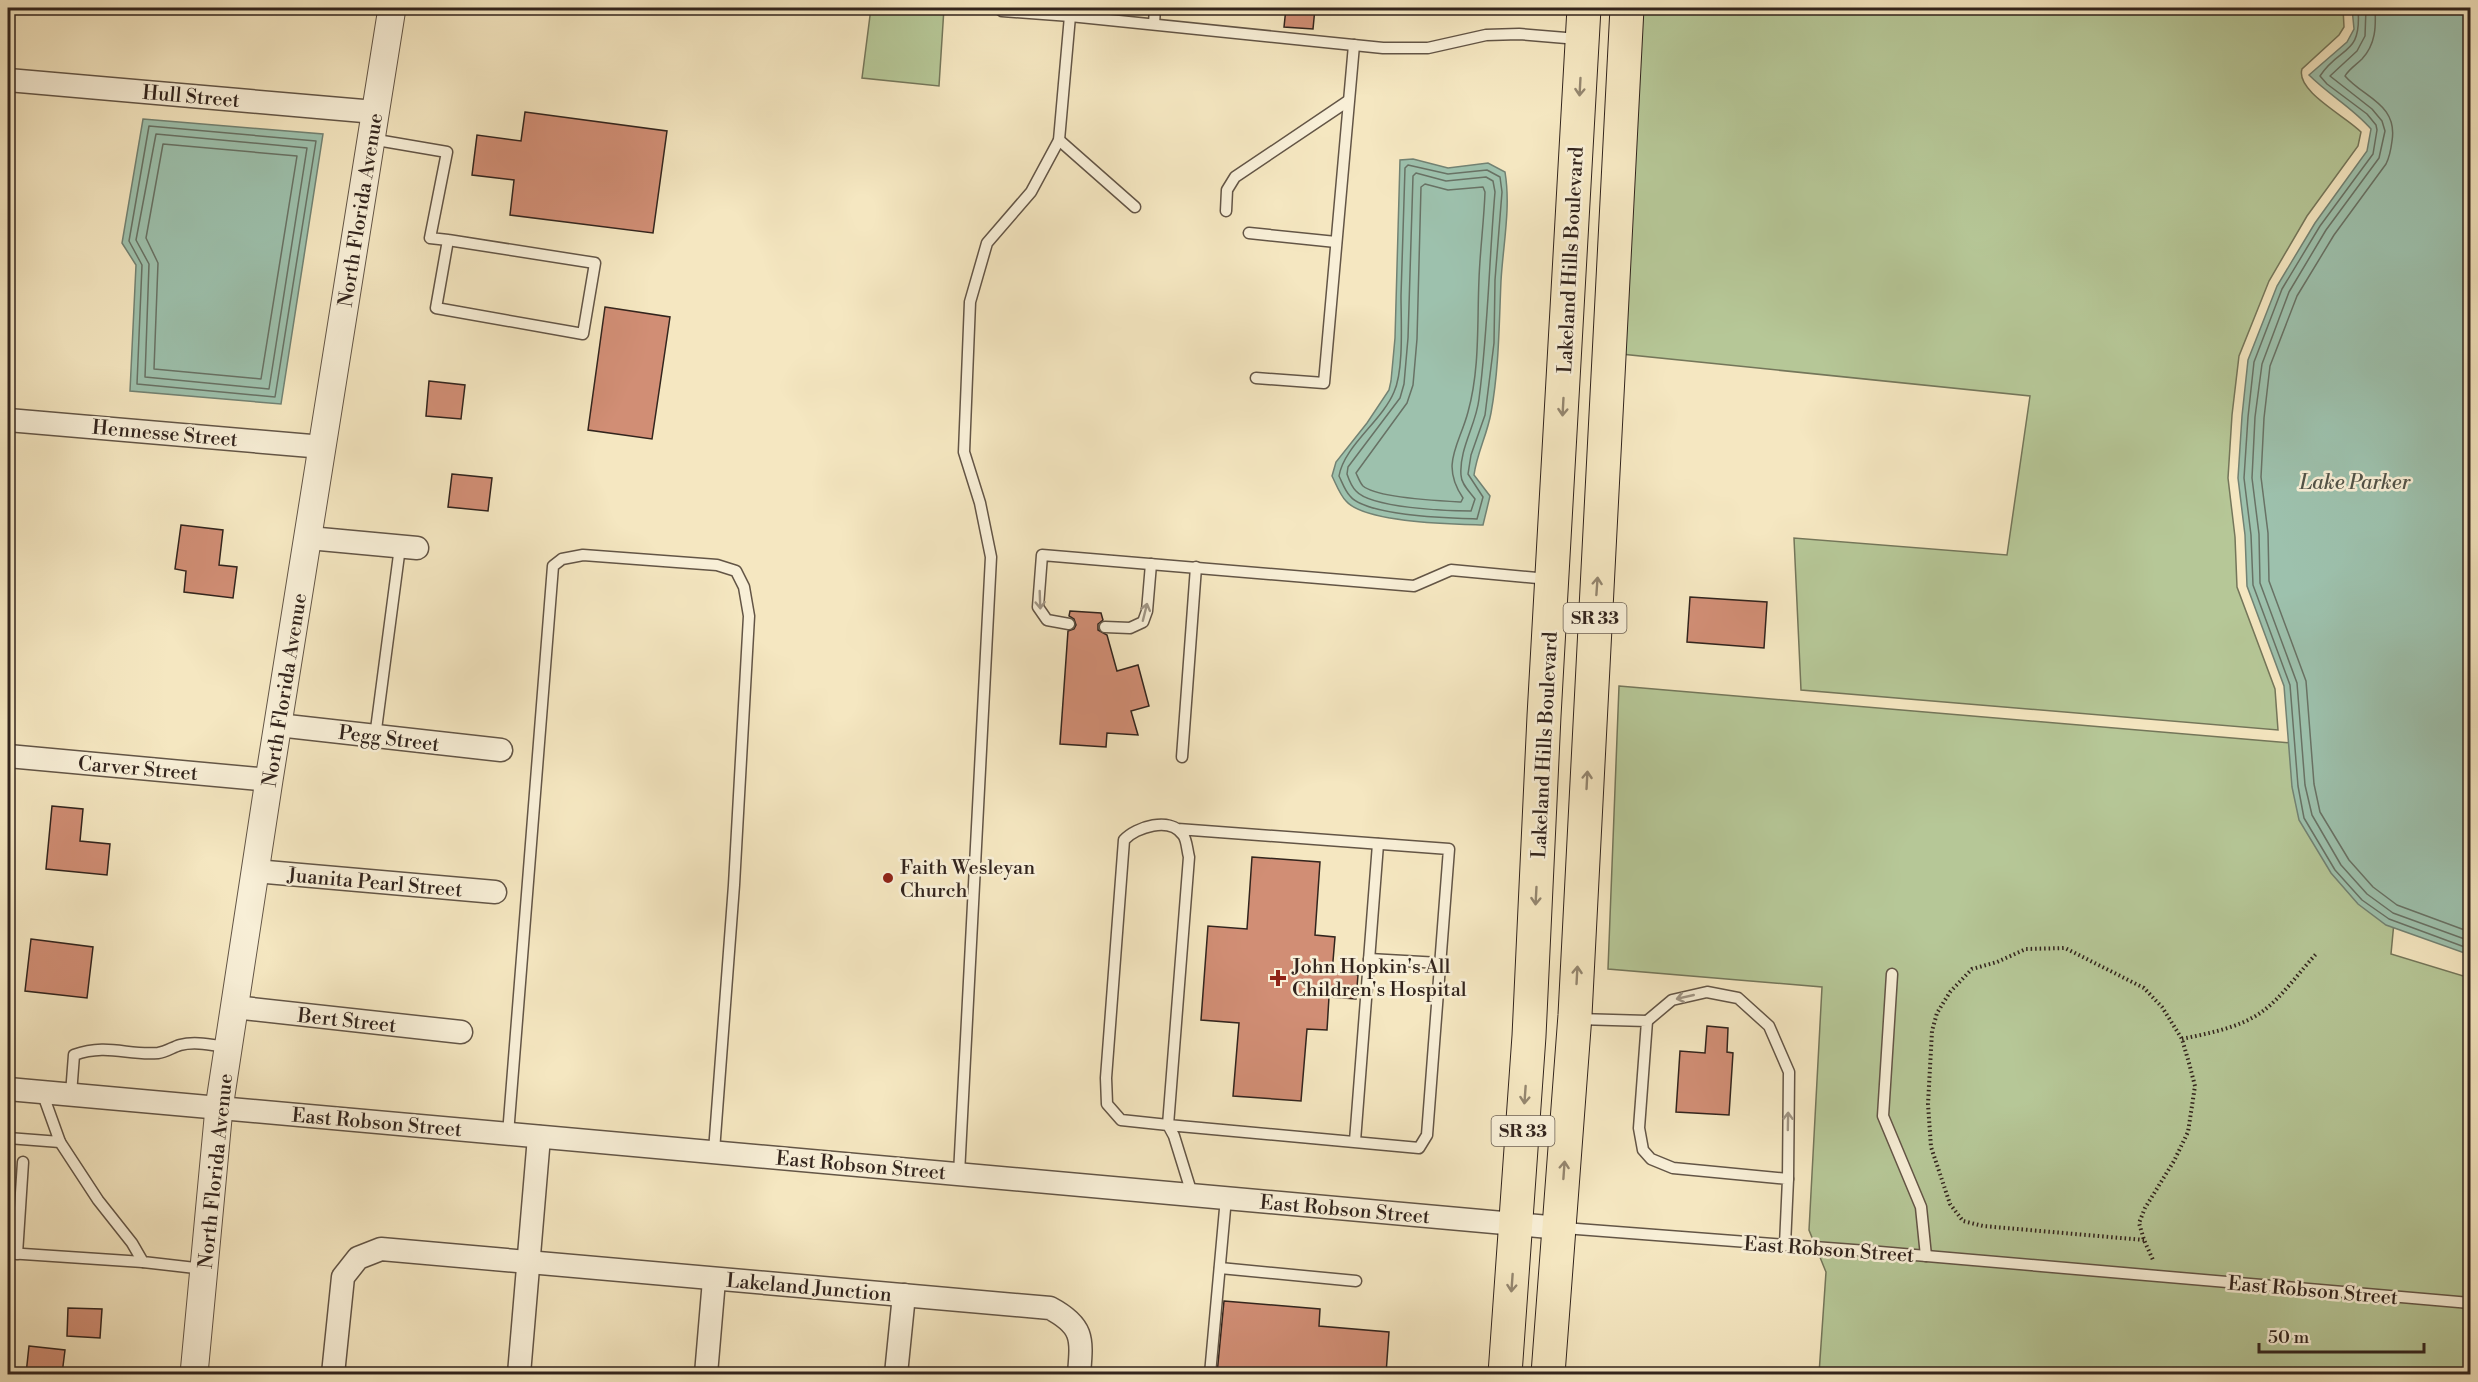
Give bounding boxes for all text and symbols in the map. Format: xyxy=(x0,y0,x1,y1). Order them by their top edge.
one-way arrow xyxy=(1574,76,1585,96)
street label: Hull Street xyxy=(141,81,241,114)
street label: North Florida Avenue xyxy=(334,112,389,309)
street label: Lakeland Hills Boulevard xyxy=(1553,145,1590,374)
one-way arrow xyxy=(1557,397,1568,417)
street label: Hennesse Street xyxy=(91,416,239,453)
water label: Lake Parker xyxy=(2299,470,2412,496)
one-way arrow xyxy=(1592,576,1603,596)
one-way arrow xyxy=(1034,590,1045,609)
street label: North Florida Avenue xyxy=(258,592,313,789)
one-way arrow xyxy=(1140,603,1152,622)
road number: SR 33 xyxy=(1564,603,1626,633)
street label: Lakeland Hills Boulevard xyxy=(1527,630,1564,859)
street label: Pegg Street xyxy=(337,721,441,758)
street label: Carver Street xyxy=(77,752,199,787)
one-way arrow xyxy=(1581,771,1592,791)
place label: Faith Wesleyan Church xyxy=(900,856,1035,904)
street label: Juanita Pearl Street xyxy=(285,863,463,904)
marker: Faith Wesleyan Church xyxy=(881,871,895,885)
one-way arrow xyxy=(1530,885,1542,905)
place label: John Hopkin's All Children's Hospital xyxy=(1291,955,1467,1003)
one-way arrow xyxy=(1572,966,1583,986)
marker: John Hopkin's All Children's Hospital xyxy=(1269,969,1287,987)
one-way arrow xyxy=(1675,992,1695,1003)
street label: Bert Street xyxy=(295,1004,397,1039)
street label: North Florida Avenue xyxy=(194,1072,239,1270)
one-way arrow xyxy=(1520,1084,1531,1104)
street label: East Robson Street xyxy=(291,1104,463,1143)
one-way arrow xyxy=(1782,1111,1794,1131)
road number: SR 33 xyxy=(1492,1116,1555,1146)
street label: East Robson Street xyxy=(775,1147,947,1186)
one-way arrow xyxy=(1559,1160,1570,1180)
street label: East Robson Street xyxy=(1259,1191,1431,1230)
street label: East Robson Street xyxy=(1743,1232,1915,1269)
street label: Lakeland Junction xyxy=(725,1269,893,1308)
street label: East Robson Street xyxy=(2227,1272,2399,1311)
one-way arrow xyxy=(1506,1273,1517,1293)
scale bar xyxy=(2259,1316,2424,1354)
text: 50 m xyxy=(2268,1326,2310,1349)

